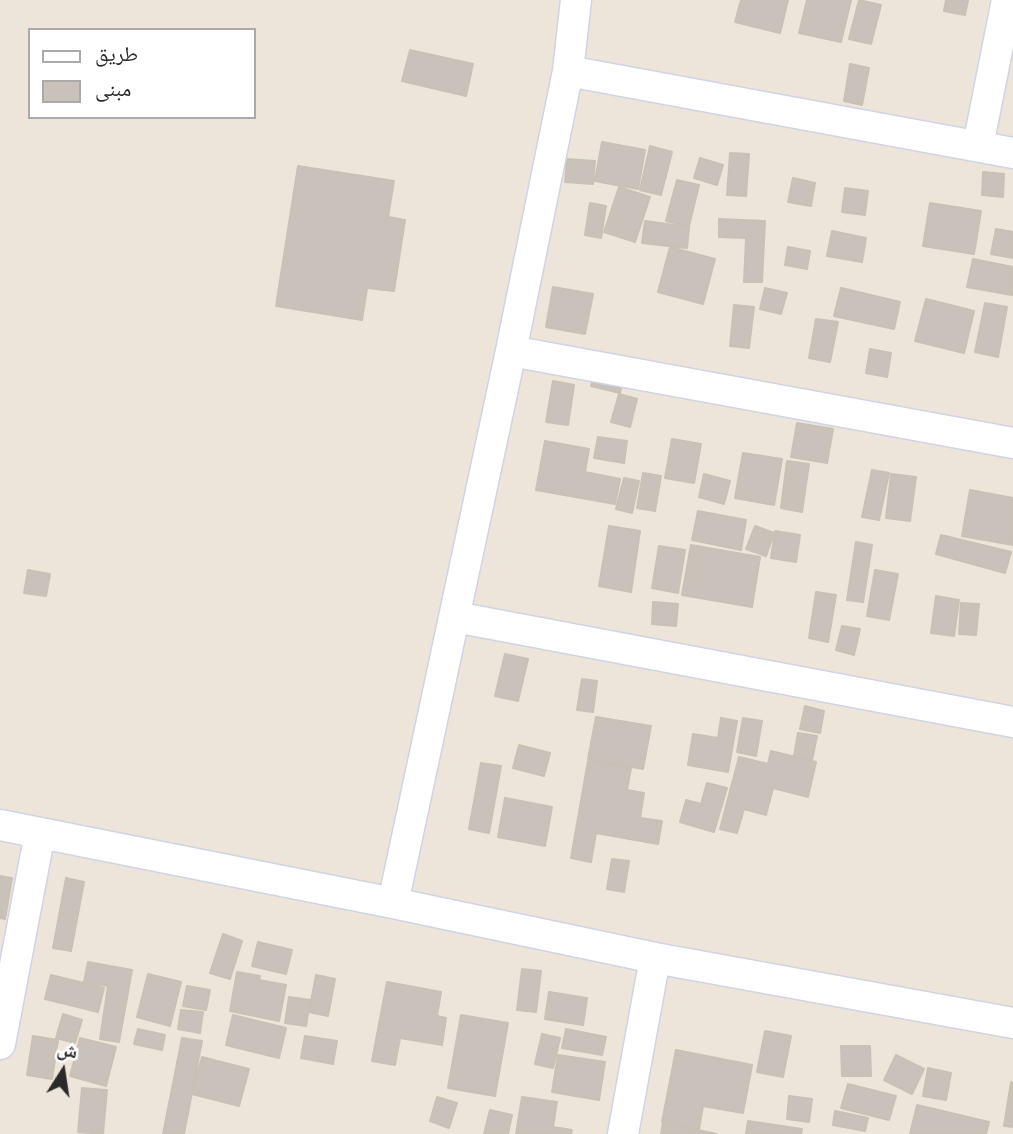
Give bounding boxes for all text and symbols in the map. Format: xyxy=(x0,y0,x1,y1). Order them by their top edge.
legend xyxy=(28,28,256,119)
text: طريق xyxy=(95,40,138,68)
text: مبنى xyxy=(95,75,131,103)
north arrow xyxy=(28,1036,98,1106)
text: ش xyxy=(55,1036,80,1065)

